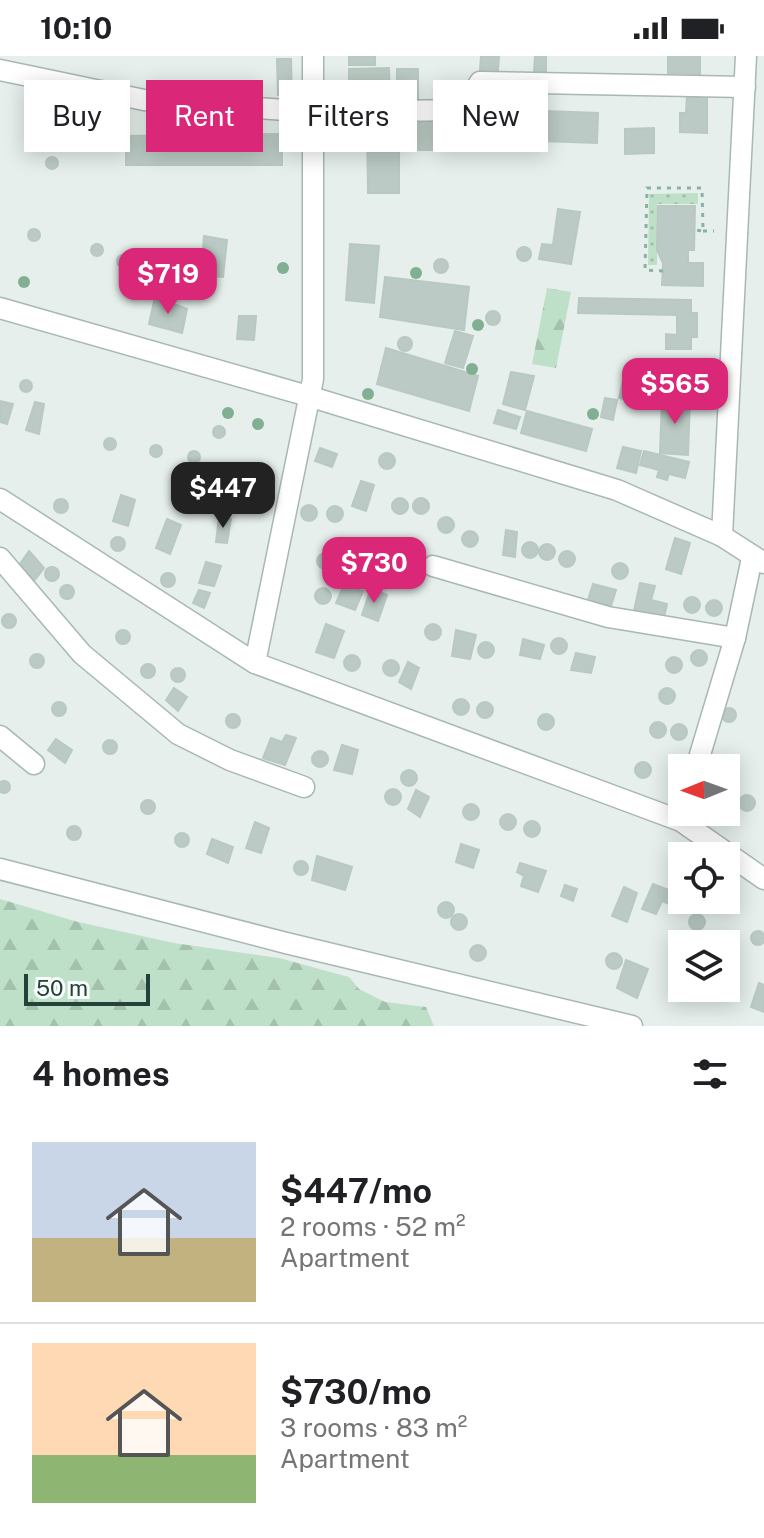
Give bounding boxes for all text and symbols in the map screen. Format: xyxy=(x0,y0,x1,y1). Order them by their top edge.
text: 10:10 xyxy=(40,10,112,46)
chip: Buy xyxy=(24,80,130,152)
chip: Rent xyxy=(146,80,263,152)
chip: Filters xyxy=(279,80,417,152)
chip: New xyxy=(433,80,548,152)
pin: $719 xyxy=(121,248,215,316)
text: $719 xyxy=(137,258,199,289)
pin: $565 xyxy=(628,358,722,426)
text: $565 xyxy=(640,368,710,399)
pin: $447 xyxy=(176,462,270,530)
text: $447 xyxy=(189,472,257,503)
pin: $730 xyxy=(327,537,421,605)
text: $730 xyxy=(340,547,408,578)
north arrow xyxy=(668,754,740,826)
map controls xyxy=(668,754,740,1002)
button: locate xyxy=(668,842,740,914)
button: layers xyxy=(668,930,740,1002)
scale bar xyxy=(24,970,150,1006)
text: 50 m xyxy=(36,975,88,1001)
icon: filters xyxy=(688,1052,732,1096)
text: 4 homes xyxy=(32,1054,170,1094)
text: $447/mo xyxy=(280,1171,432,1211)
icon: home xyxy=(96,1174,192,1270)
text: 2 rooms · 52 m² xyxy=(280,1211,466,1242)
text: Apartment xyxy=(280,1242,410,1273)
text: $730/mo xyxy=(280,1372,432,1412)
icon: home xyxy=(96,1375,192,1471)
text: 3 rooms · 83 m² xyxy=(280,1412,467,1443)
text: Apartment xyxy=(280,1443,410,1474)

